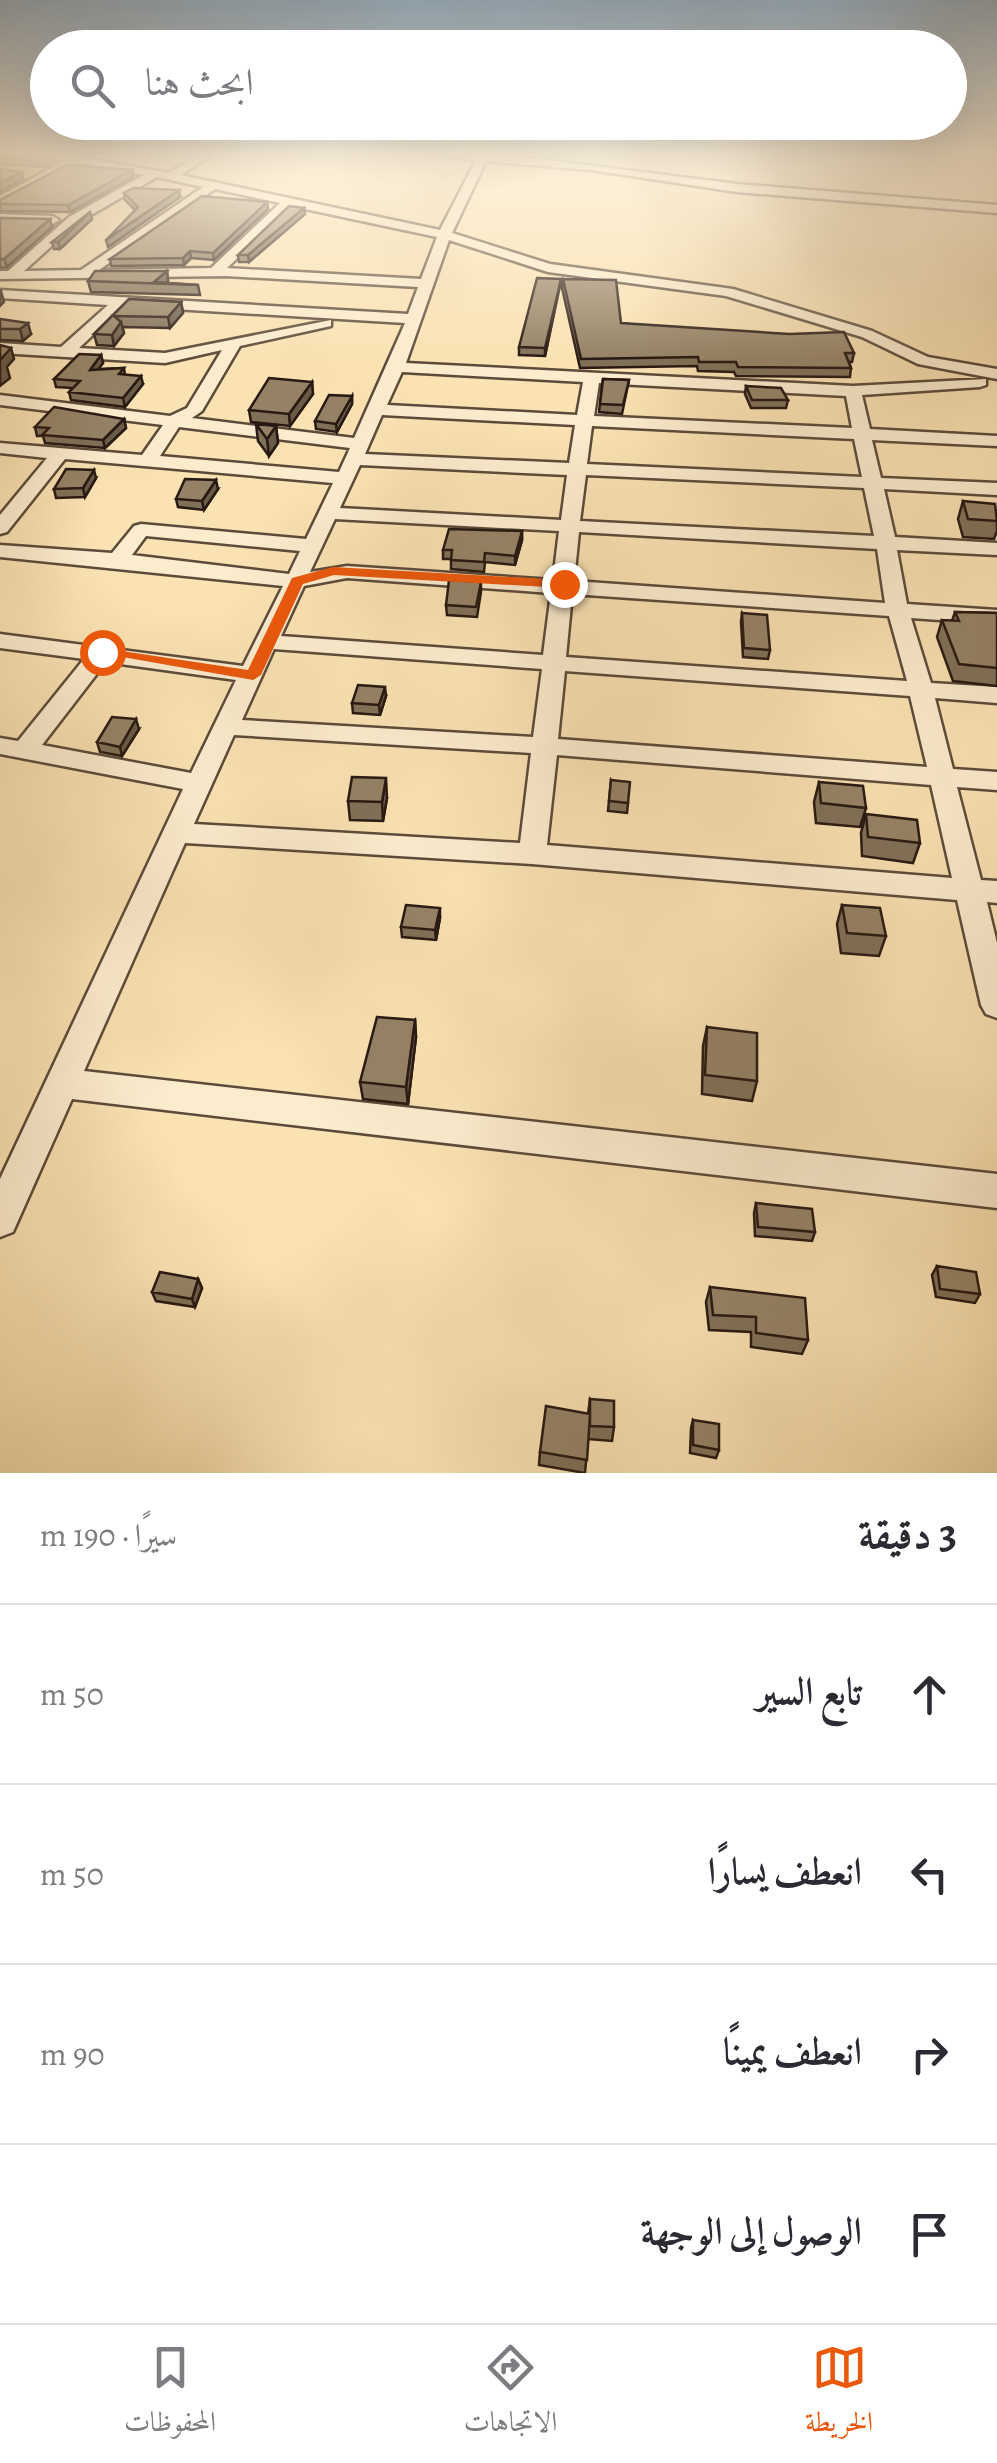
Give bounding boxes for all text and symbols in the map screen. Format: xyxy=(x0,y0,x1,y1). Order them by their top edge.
search box xyxy=(30,30,967,140)
text: ابحث هنا xyxy=(145,56,254,108)
icon: search xyxy=(65,58,120,113)
route end xyxy=(542,562,588,608)
route start xyxy=(80,630,126,676)
text: 3 دقيقة xyxy=(858,1505,957,1562)
text: سيرًا · 190 m xyxy=(40,1513,177,1557)
text: تابع السير xyxy=(756,1665,862,1717)
icon: ahead xyxy=(902,1667,957,1722)
text: 50 m xyxy=(40,1672,104,1716)
text: انعطف يسارًا xyxy=(708,1845,862,1897)
icon: left xyxy=(902,1847,957,1902)
text: 50 m xyxy=(40,1852,104,1896)
text: انعطف يمينًا xyxy=(723,2025,862,2077)
icon: right xyxy=(902,2027,957,2082)
text: 90 m xyxy=(40,2032,105,2076)
text: الوصول إلى الوجهة xyxy=(641,2205,862,2257)
icon: arrive xyxy=(902,2207,957,2262)
tab: المحفوظات xyxy=(124,2340,216,2449)
tab: الاتجاهات xyxy=(464,2340,557,2449)
tab: الخريطة xyxy=(805,2340,873,2449)

